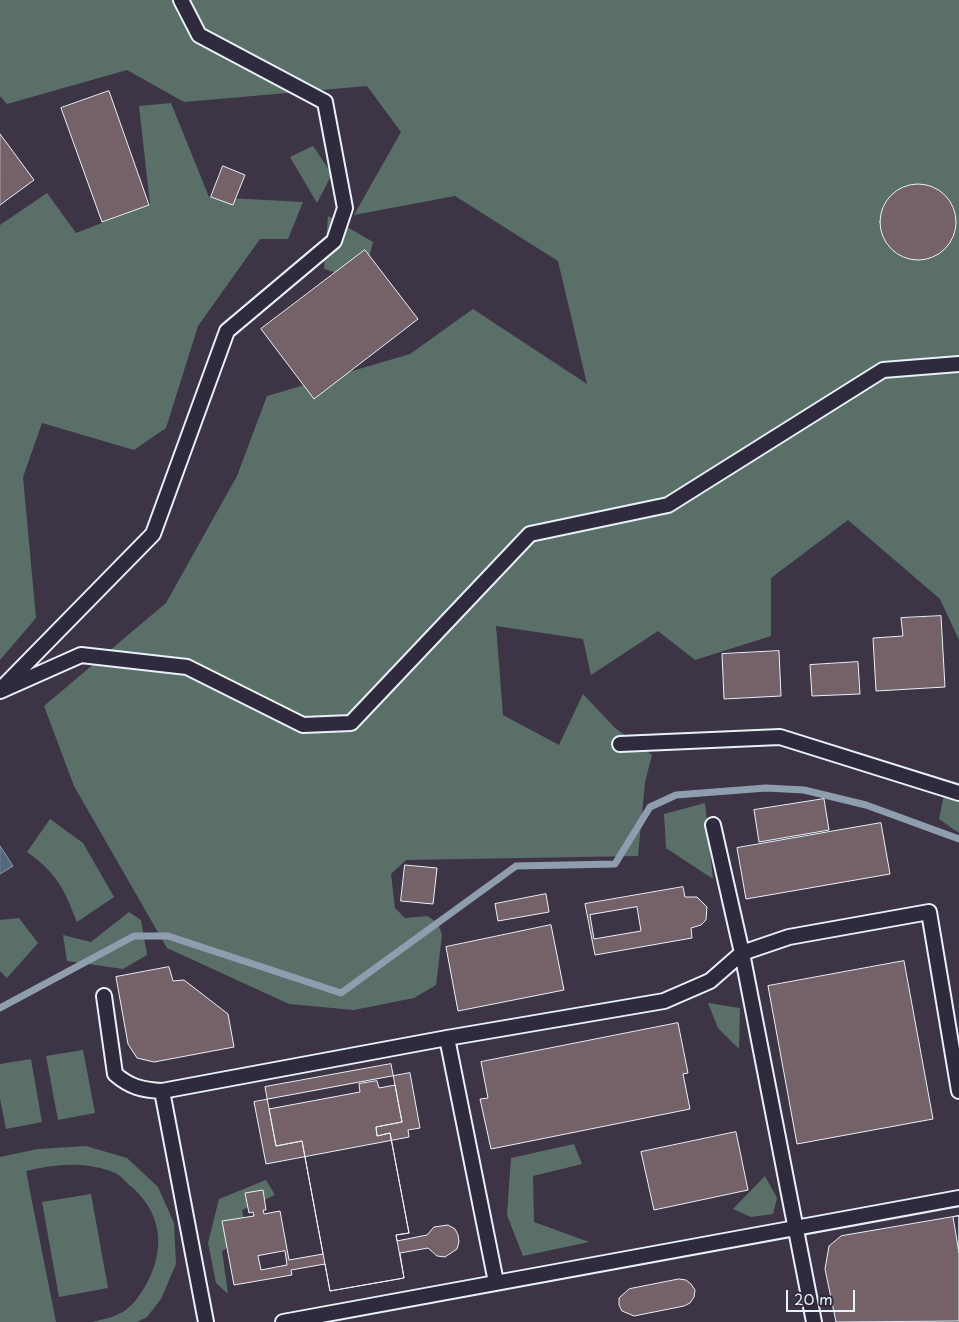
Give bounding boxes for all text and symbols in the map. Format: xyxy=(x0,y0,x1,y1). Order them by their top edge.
scale bar xyxy=(789,1280,858,1312)
text: 20 m xyxy=(794,1287,833,1310)

